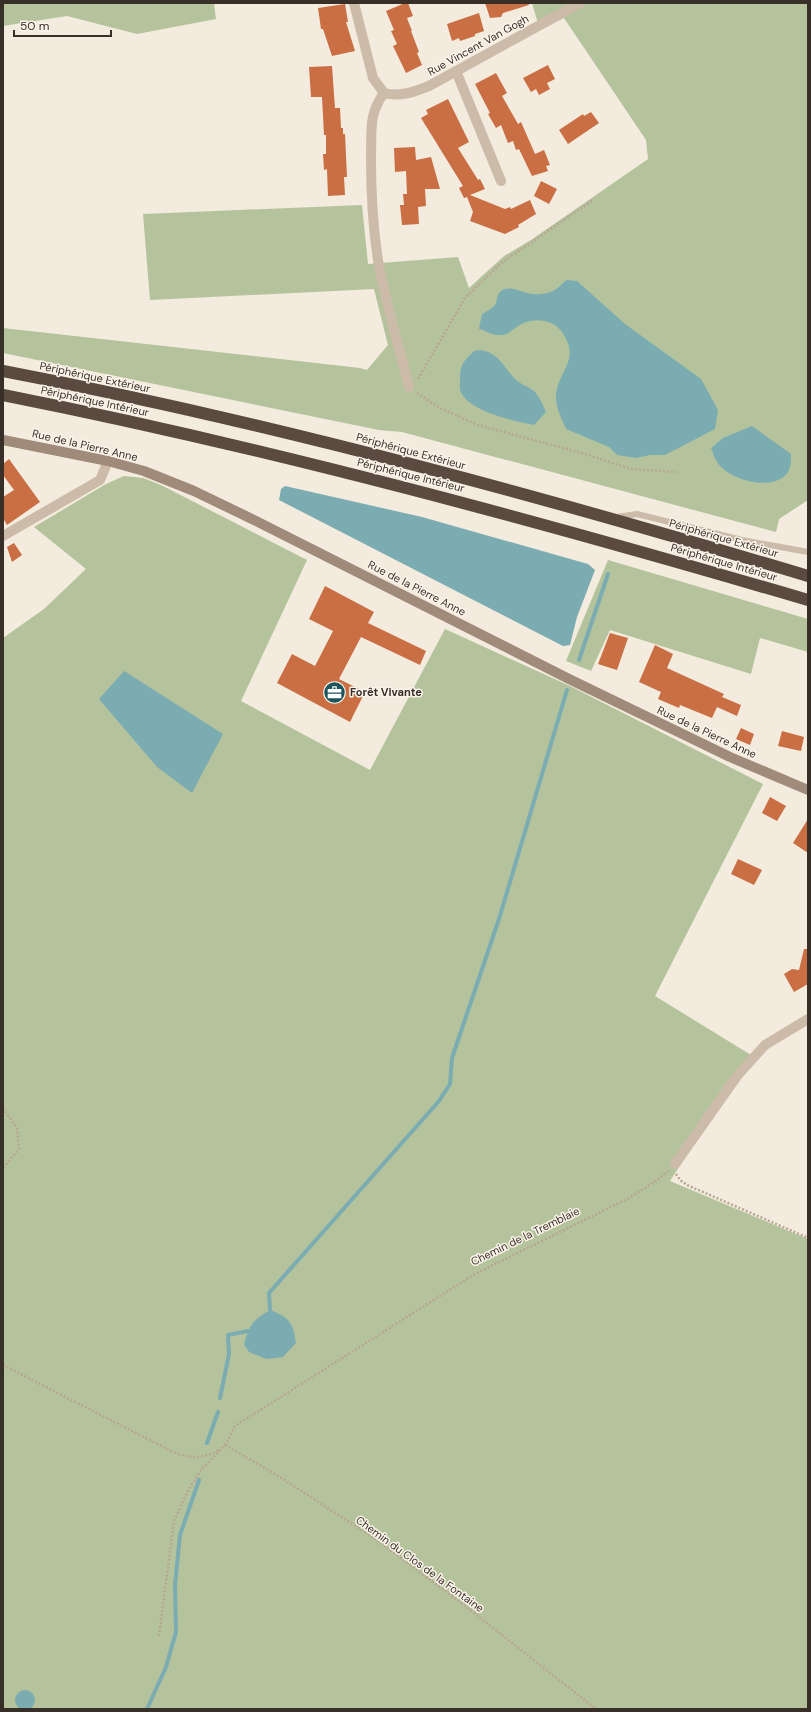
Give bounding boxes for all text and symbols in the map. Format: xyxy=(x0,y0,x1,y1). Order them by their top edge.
street label: Rue Vincent Van Gogh xyxy=(425,11,531,79)
scale bar xyxy=(14,12,111,38)
text: 50 m xyxy=(20,18,49,34)
street label: Périphérique Extérieur xyxy=(38,358,152,396)
street label: Périphérique Intérieur xyxy=(40,383,150,419)
street label: Rue de la Pierre Anne xyxy=(31,426,139,464)
street label: Périphérique Extérieur xyxy=(355,430,467,472)
street label: Périphérique Intérieur xyxy=(356,455,466,495)
street label: Périphérique Extérieur xyxy=(668,516,780,560)
street label: Périphérique Intérieur xyxy=(669,540,779,584)
street label: Rue de la Pierre Anne xyxy=(366,557,468,619)
office icon: Forêt Vivante xyxy=(322,679,348,705)
place label: Forêt Vivante xyxy=(350,685,422,699)
street label: Rue de la Pierre Anne xyxy=(655,703,759,761)
street label: Chemin de la Tremblaie xyxy=(468,1204,582,1268)
street label: Chemin du Clos de la Fontaine xyxy=(353,1513,487,1615)

